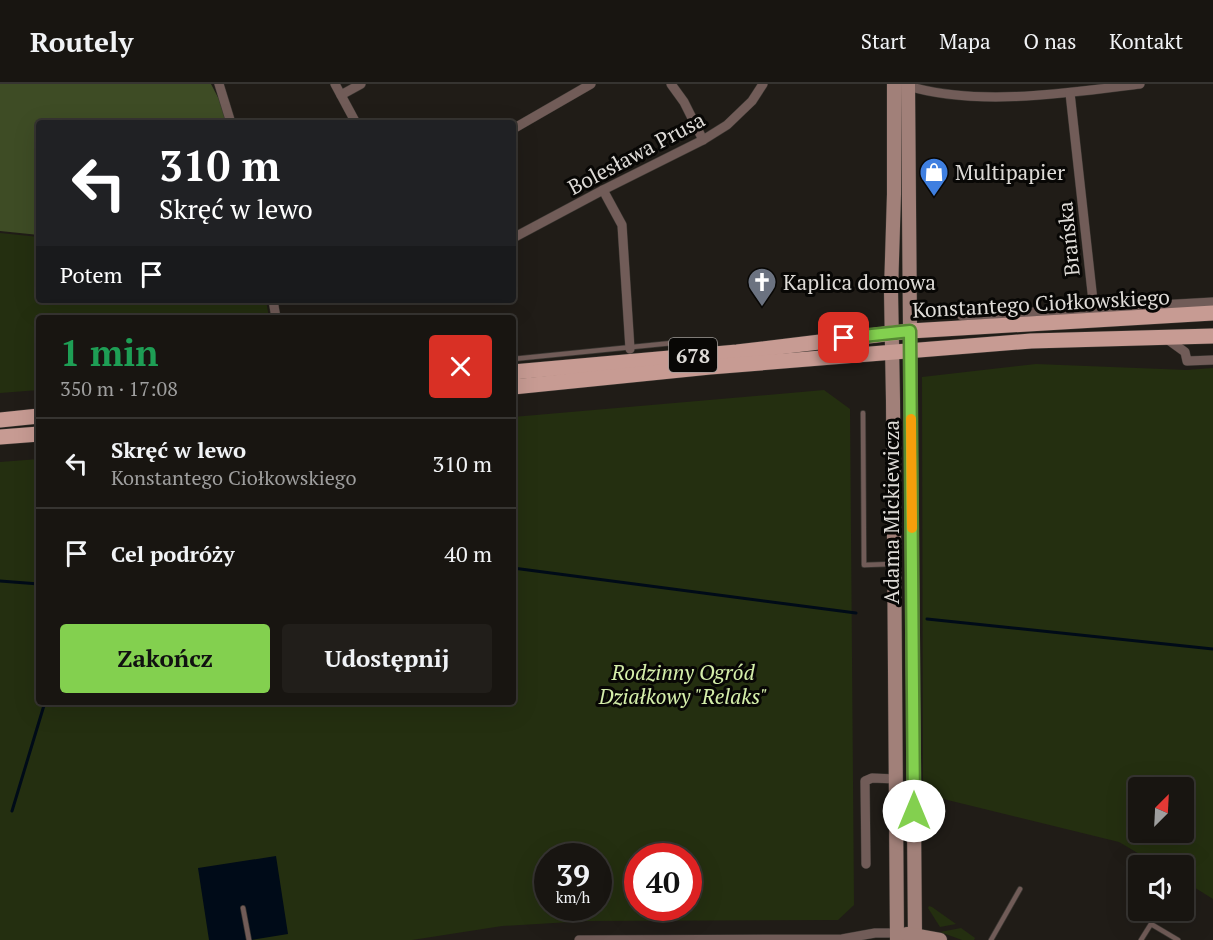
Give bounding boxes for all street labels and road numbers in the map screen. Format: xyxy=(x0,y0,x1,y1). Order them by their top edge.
street label: Bolesława Prusa xyxy=(563,105,710,201)
street label: Brańska xyxy=(1050,200,1086,278)
street label: Konstantego Ciołkowskiego xyxy=(912,282,1170,324)
road number: 678 xyxy=(669,338,717,372)
street label: Adama Mickiewicza xyxy=(877,419,905,604)

